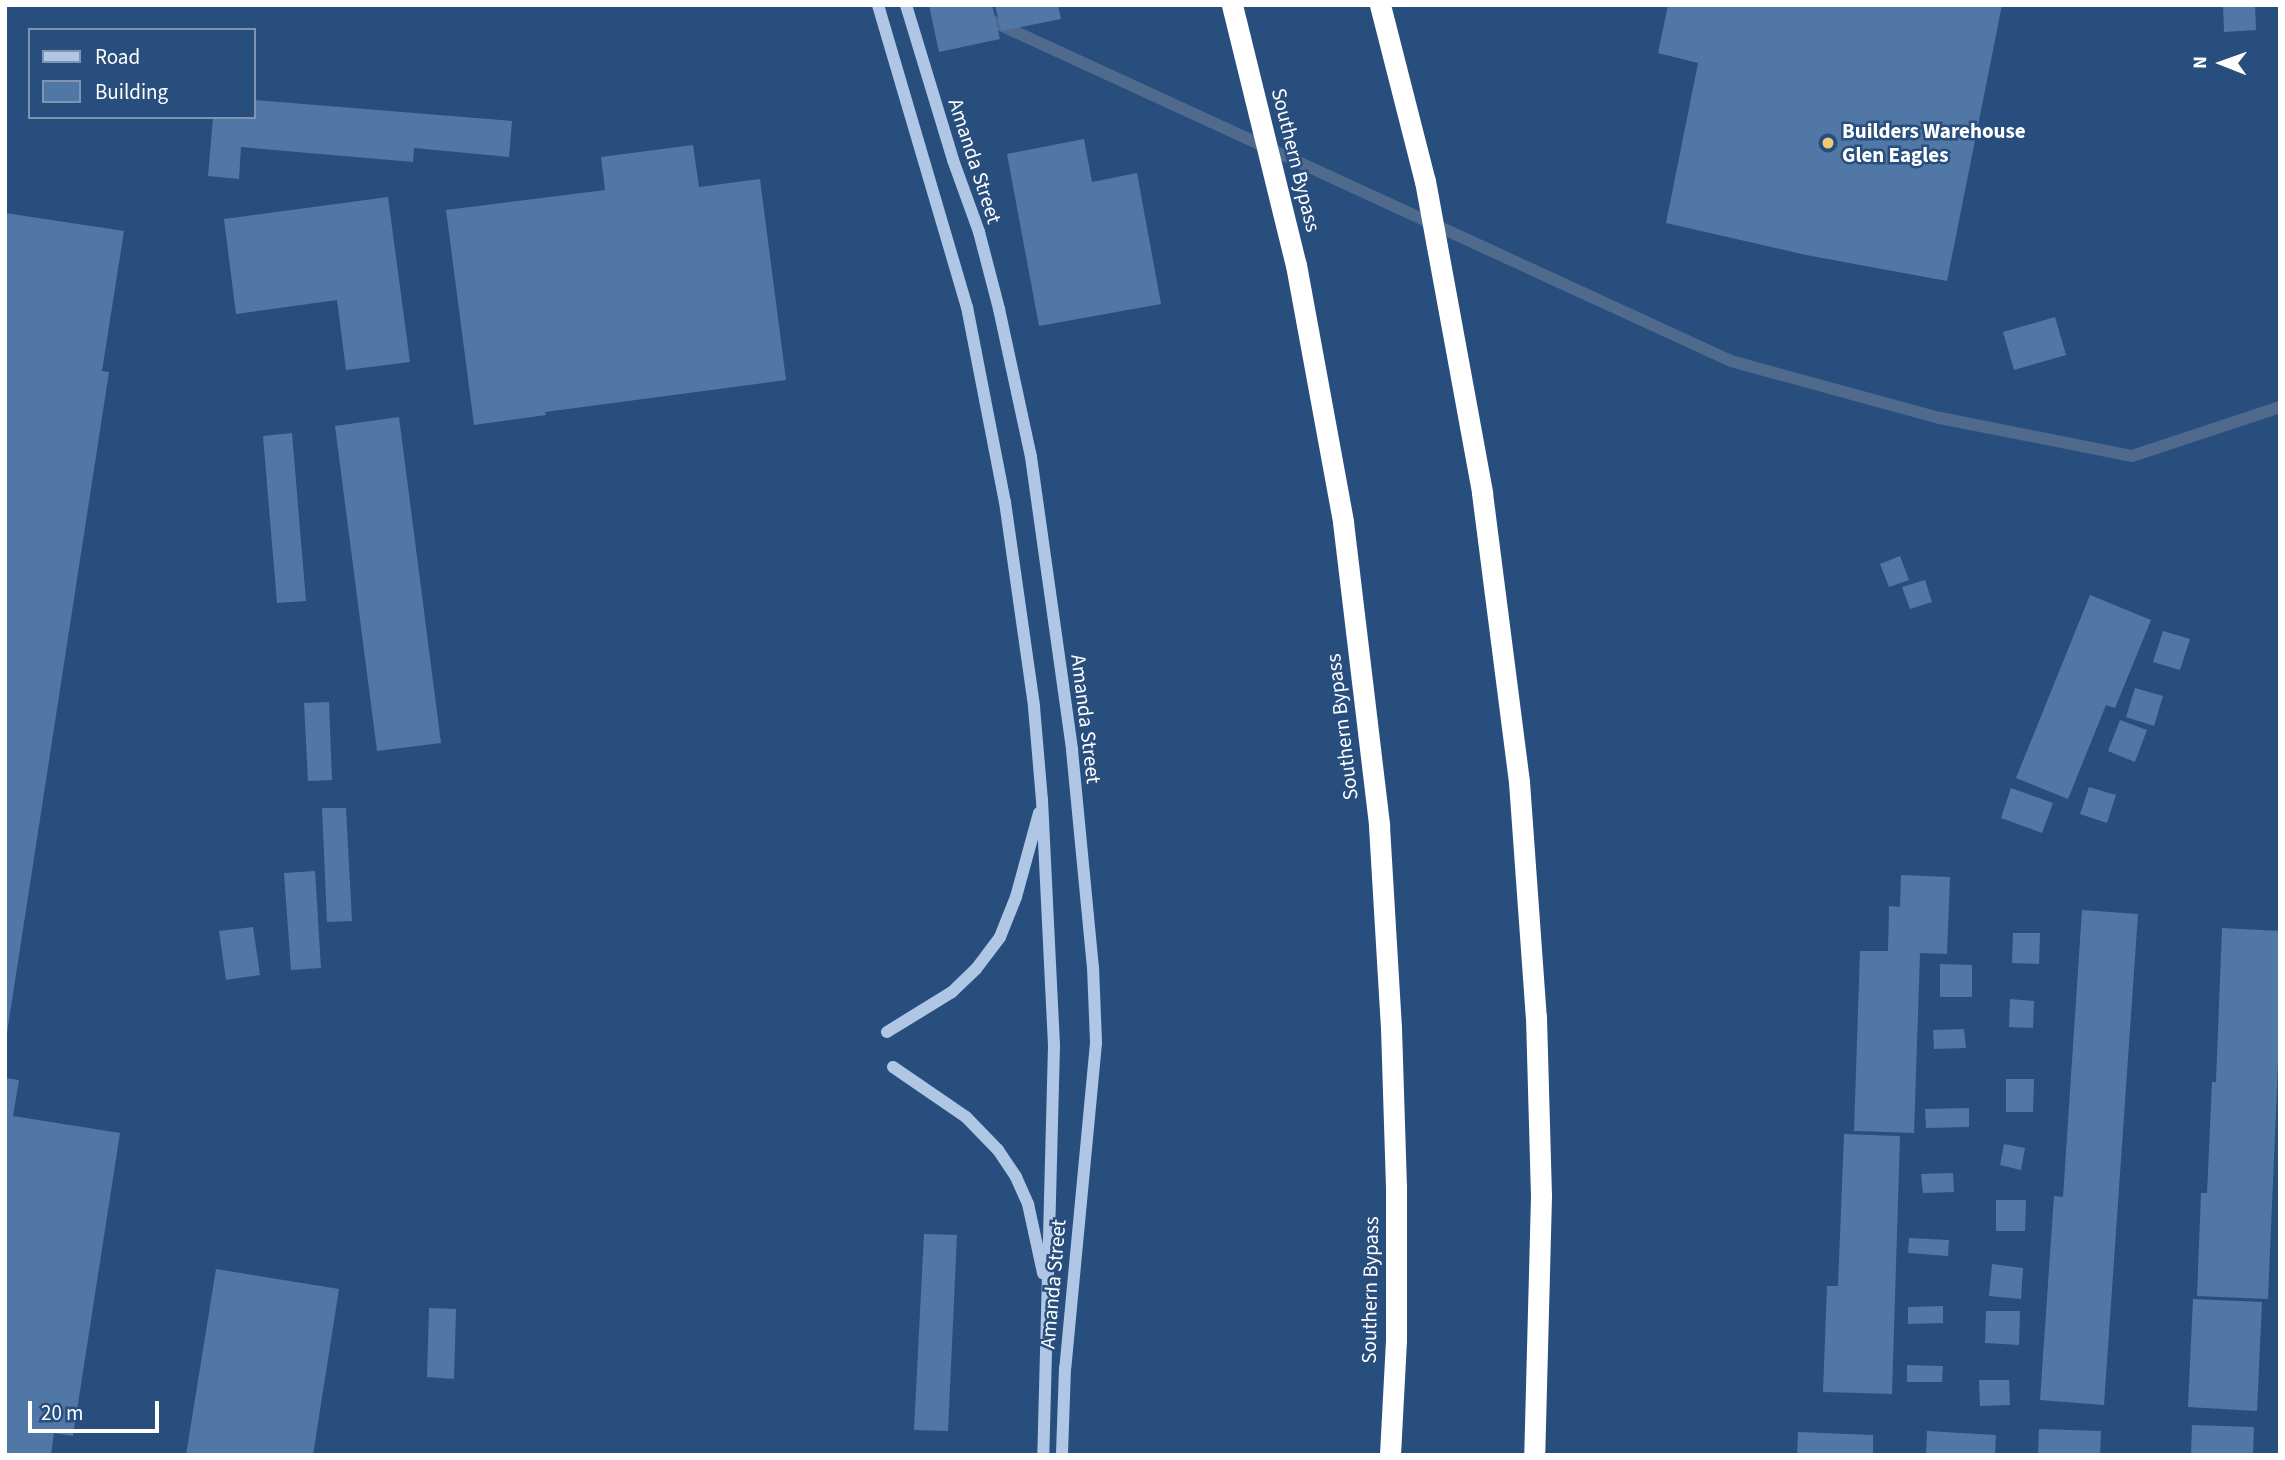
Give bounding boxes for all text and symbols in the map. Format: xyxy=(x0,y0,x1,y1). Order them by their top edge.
legend xyxy=(28,28,256,119)
north arrow xyxy=(2187,28,2257,98)
text: Road xyxy=(95,42,140,72)
text: N xyxy=(2187,56,2214,69)
text: Building xyxy=(95,77,168,107)
street label: Southern Bypass xyxy=(1266,85,1326,235)
street label: Amanda Street xyxy=(943,95,1007,227)
place label: Builders Warehouse Glen Eagles xyxy=(1842,118,2026,168)
marker: Builders Warehouse Glen Eagles xyxy=(1820,135,1836,151)
street label: Southern Bypass xyxy=(1321,652,1363,802)
street label: Amanda Street xyxy=(1066,653,1106,785)
street label: Southern Bypass xyxy=(1356,1216,1384,1364)
street label: Amanda Street xyxy=(1035,1218,1071,1350)
scale bar xyxy=(32,1386,163,1430)
text: 20 m xyxy=(41,1398,83,1428)

